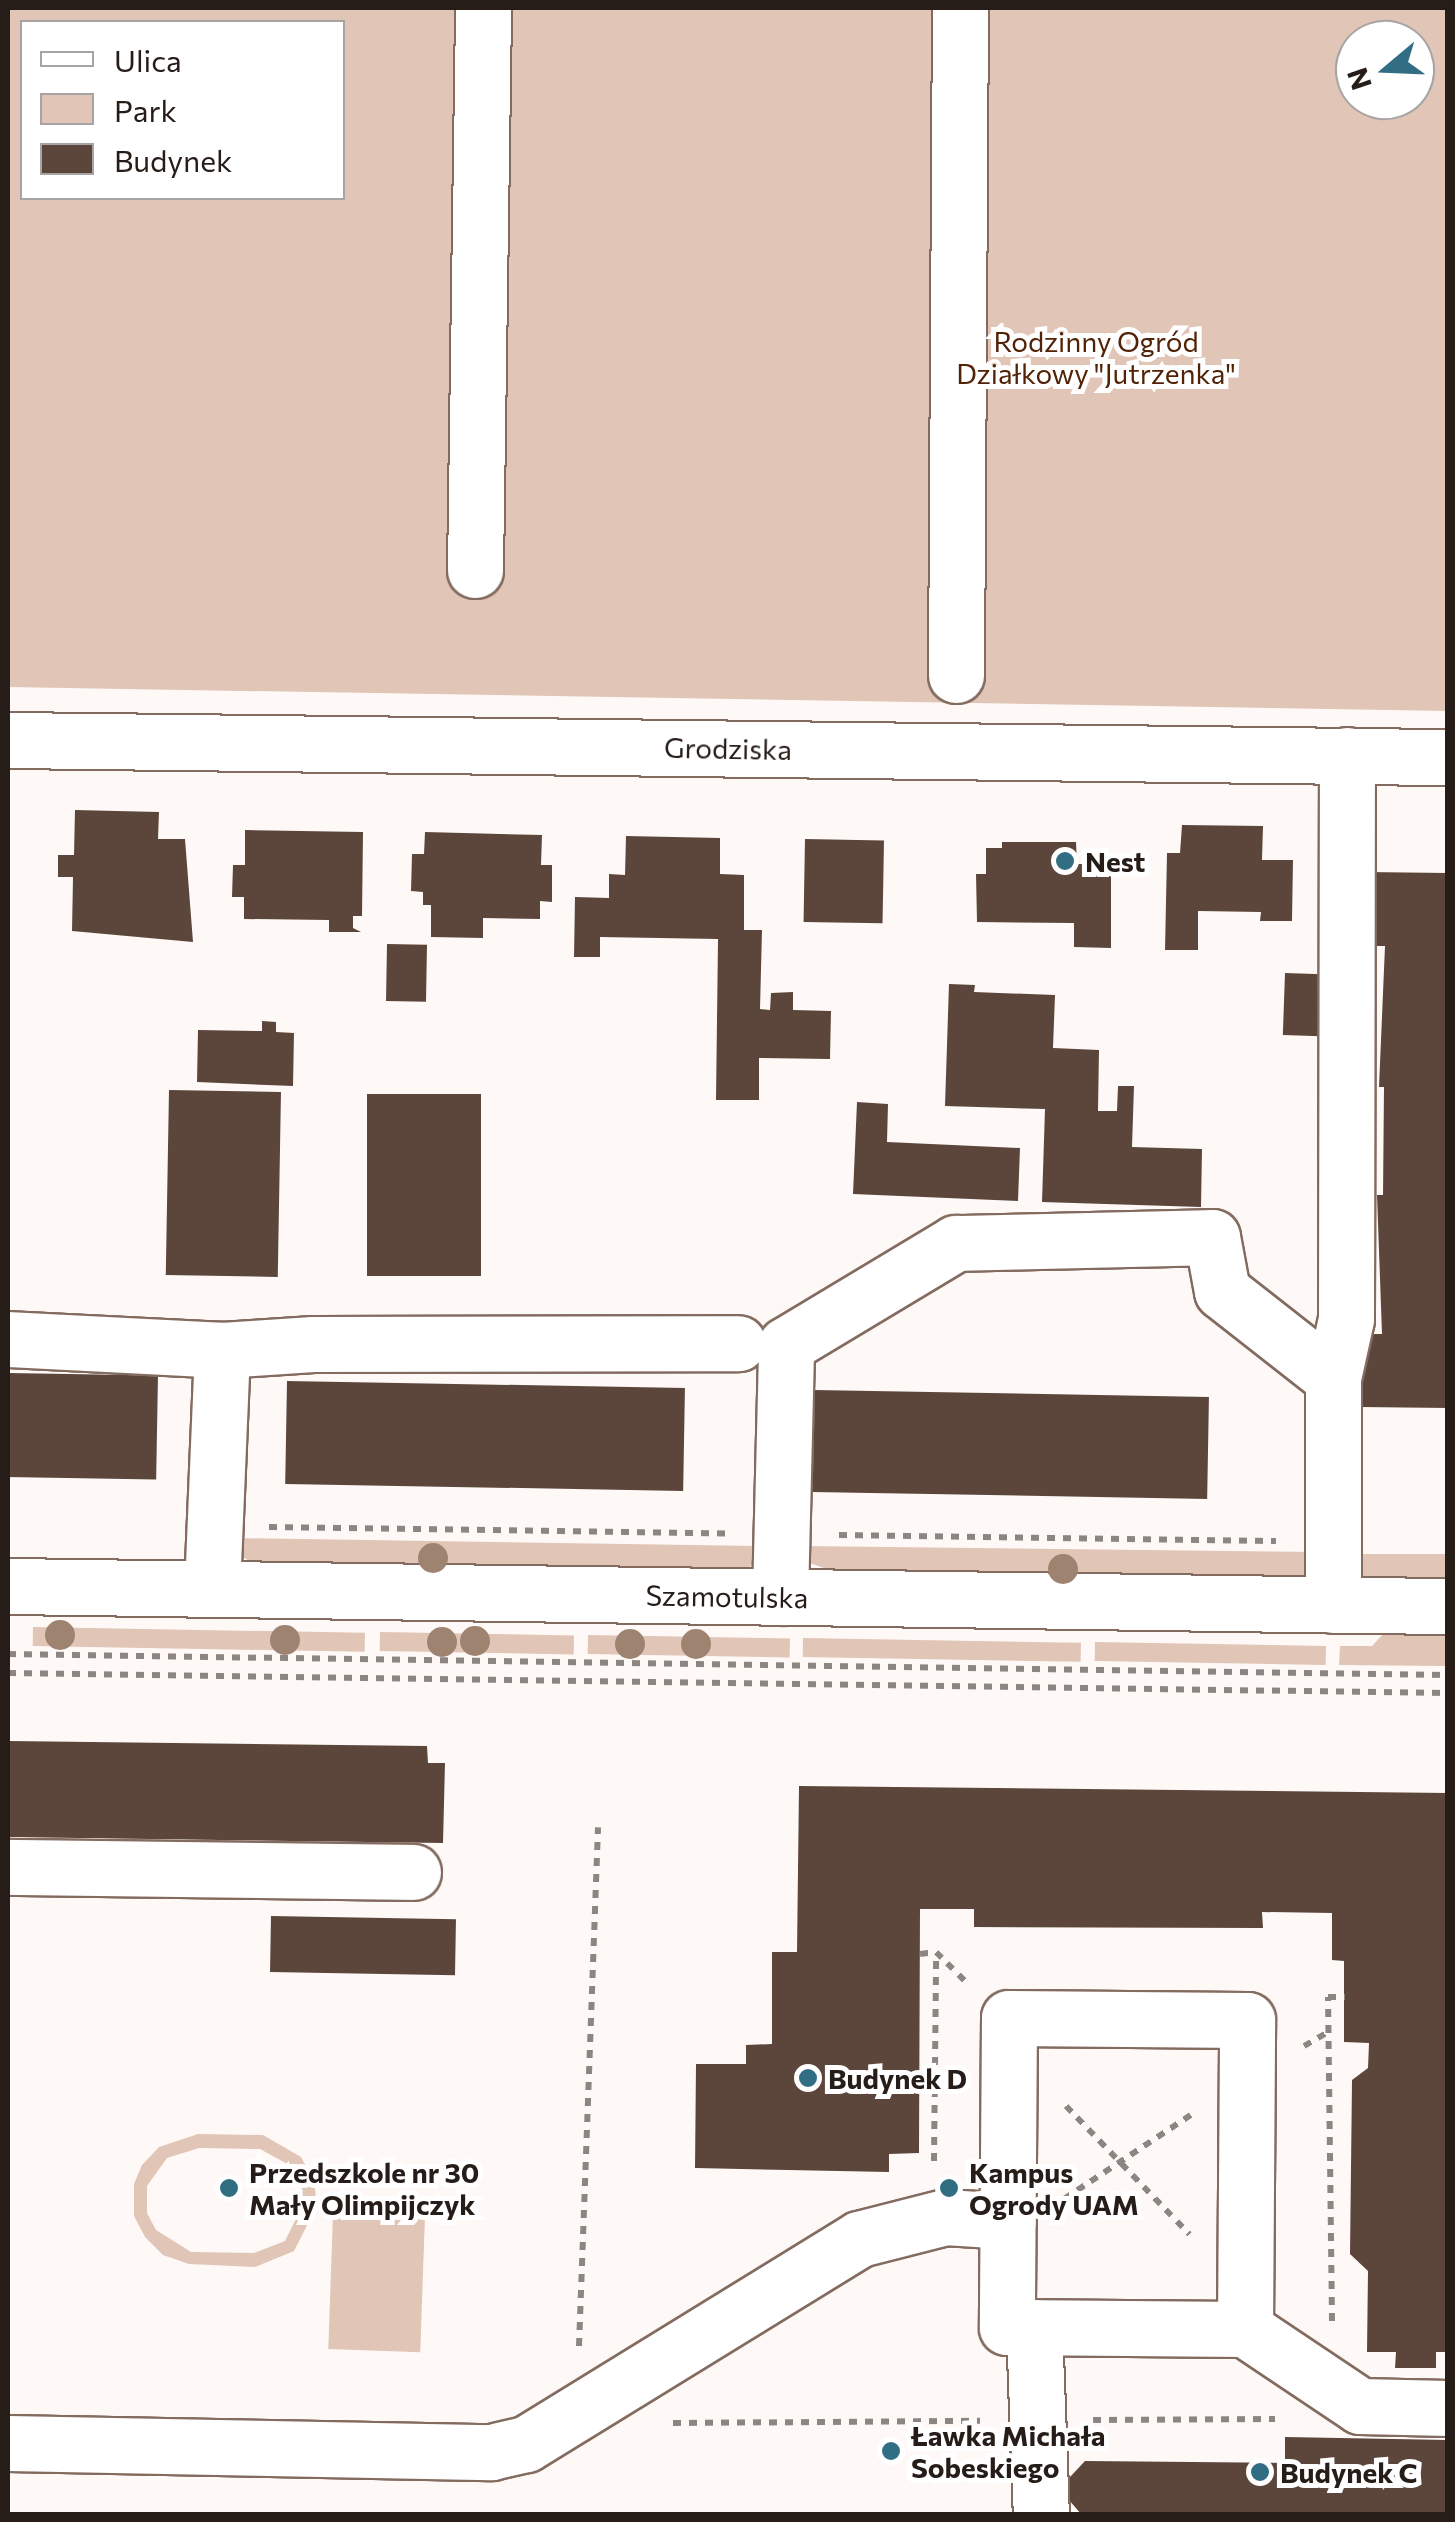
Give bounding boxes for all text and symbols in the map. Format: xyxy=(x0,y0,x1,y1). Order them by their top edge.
legend xyxy=(20,20,345,200)
north arrow xyxy=(1335,20,1435,120)
text: Ulica xyxy=(114,41,182,78)
text: N xyxy=(1339,64,1378,95)
text: Park xyxy=(114,91,177,128)
text: Budynek xyxy=(114,141,232,178)
park label: Rodzinny Ogród Działkowy "Jutrzenka" xyxy=(956,324,1236,390)
street label: Grodziska xyxy=(664,730,792,766)
place label: Nest xyxy=(1085,844,1145,878)
marker: Nest xyxy=(1054,850,1076,872)
street label: Szamotulska xyxy=(645,1578,809,1614)
place label: Budynek D xyxy=(828,2061,967,2095)
marker: Budynek D xyxy=(797,2067,819,2089)
place label: Przedszkole nr 30 Mały Olimpijczyk xyxy=(249,2155,479,2221)
place label: Kampus Ogrody UAM xyxy=(969,2155,1139,2221)
marker: Przedszkole nr 30 Mały Olimpijczyk xyxy=(218,2177,240,2199)
marker: Kampus Ogrody UAM xyxy=(938,2177,960,2199)
place label: Ławka Michała Sobeskiego xyxy=(911,2418,1106,2484)
marker: Ławka Michała Sobeskiego xyxy=(880,2440,902,2462)
place label: Budynek C xyxy=(1280,2455,1418,2489)
marker: Budynek C xyxy=(1249,2461,1271,2483)

